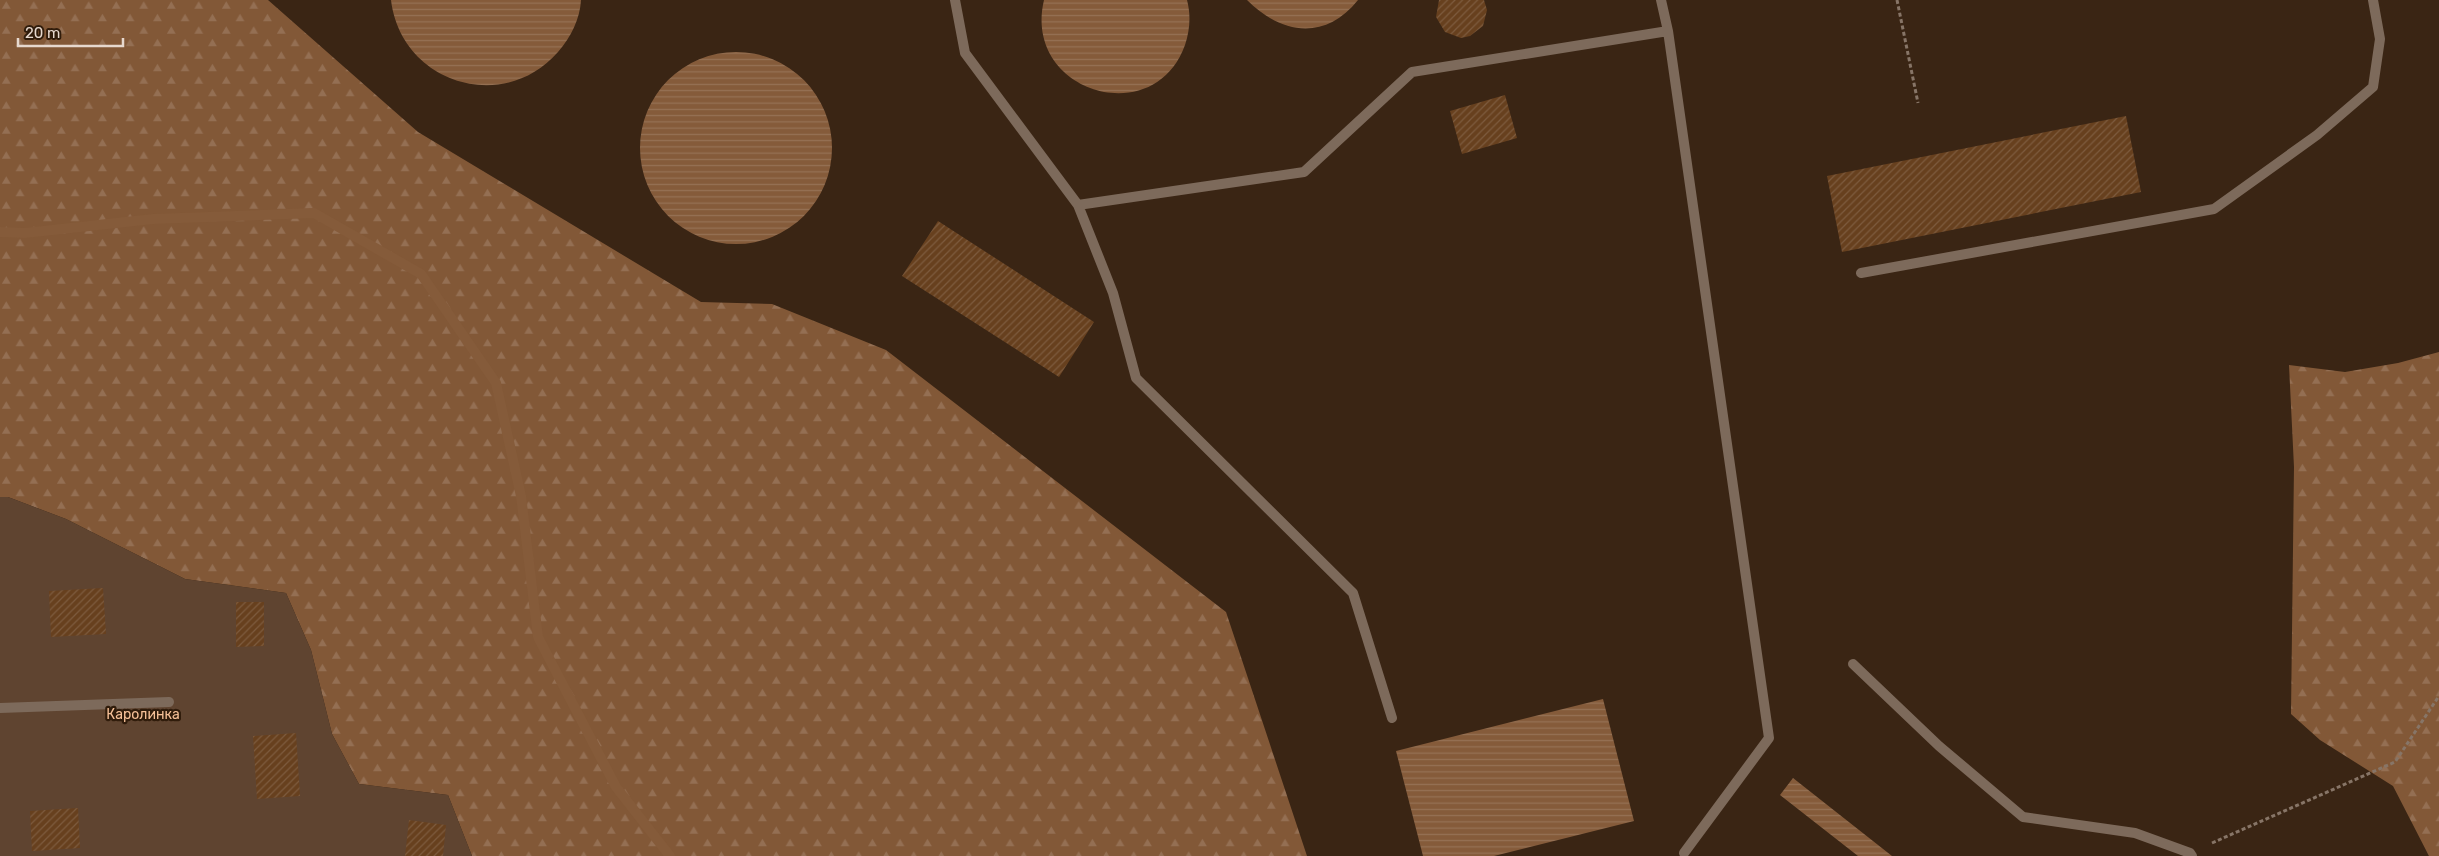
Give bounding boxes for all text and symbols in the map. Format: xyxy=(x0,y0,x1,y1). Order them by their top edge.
scale bar xyxy=(18,15,122,47)
text: 20 m xyxy=(25,24,60,42)
park label: Каролинка xyxy=(106,706,180,723)

